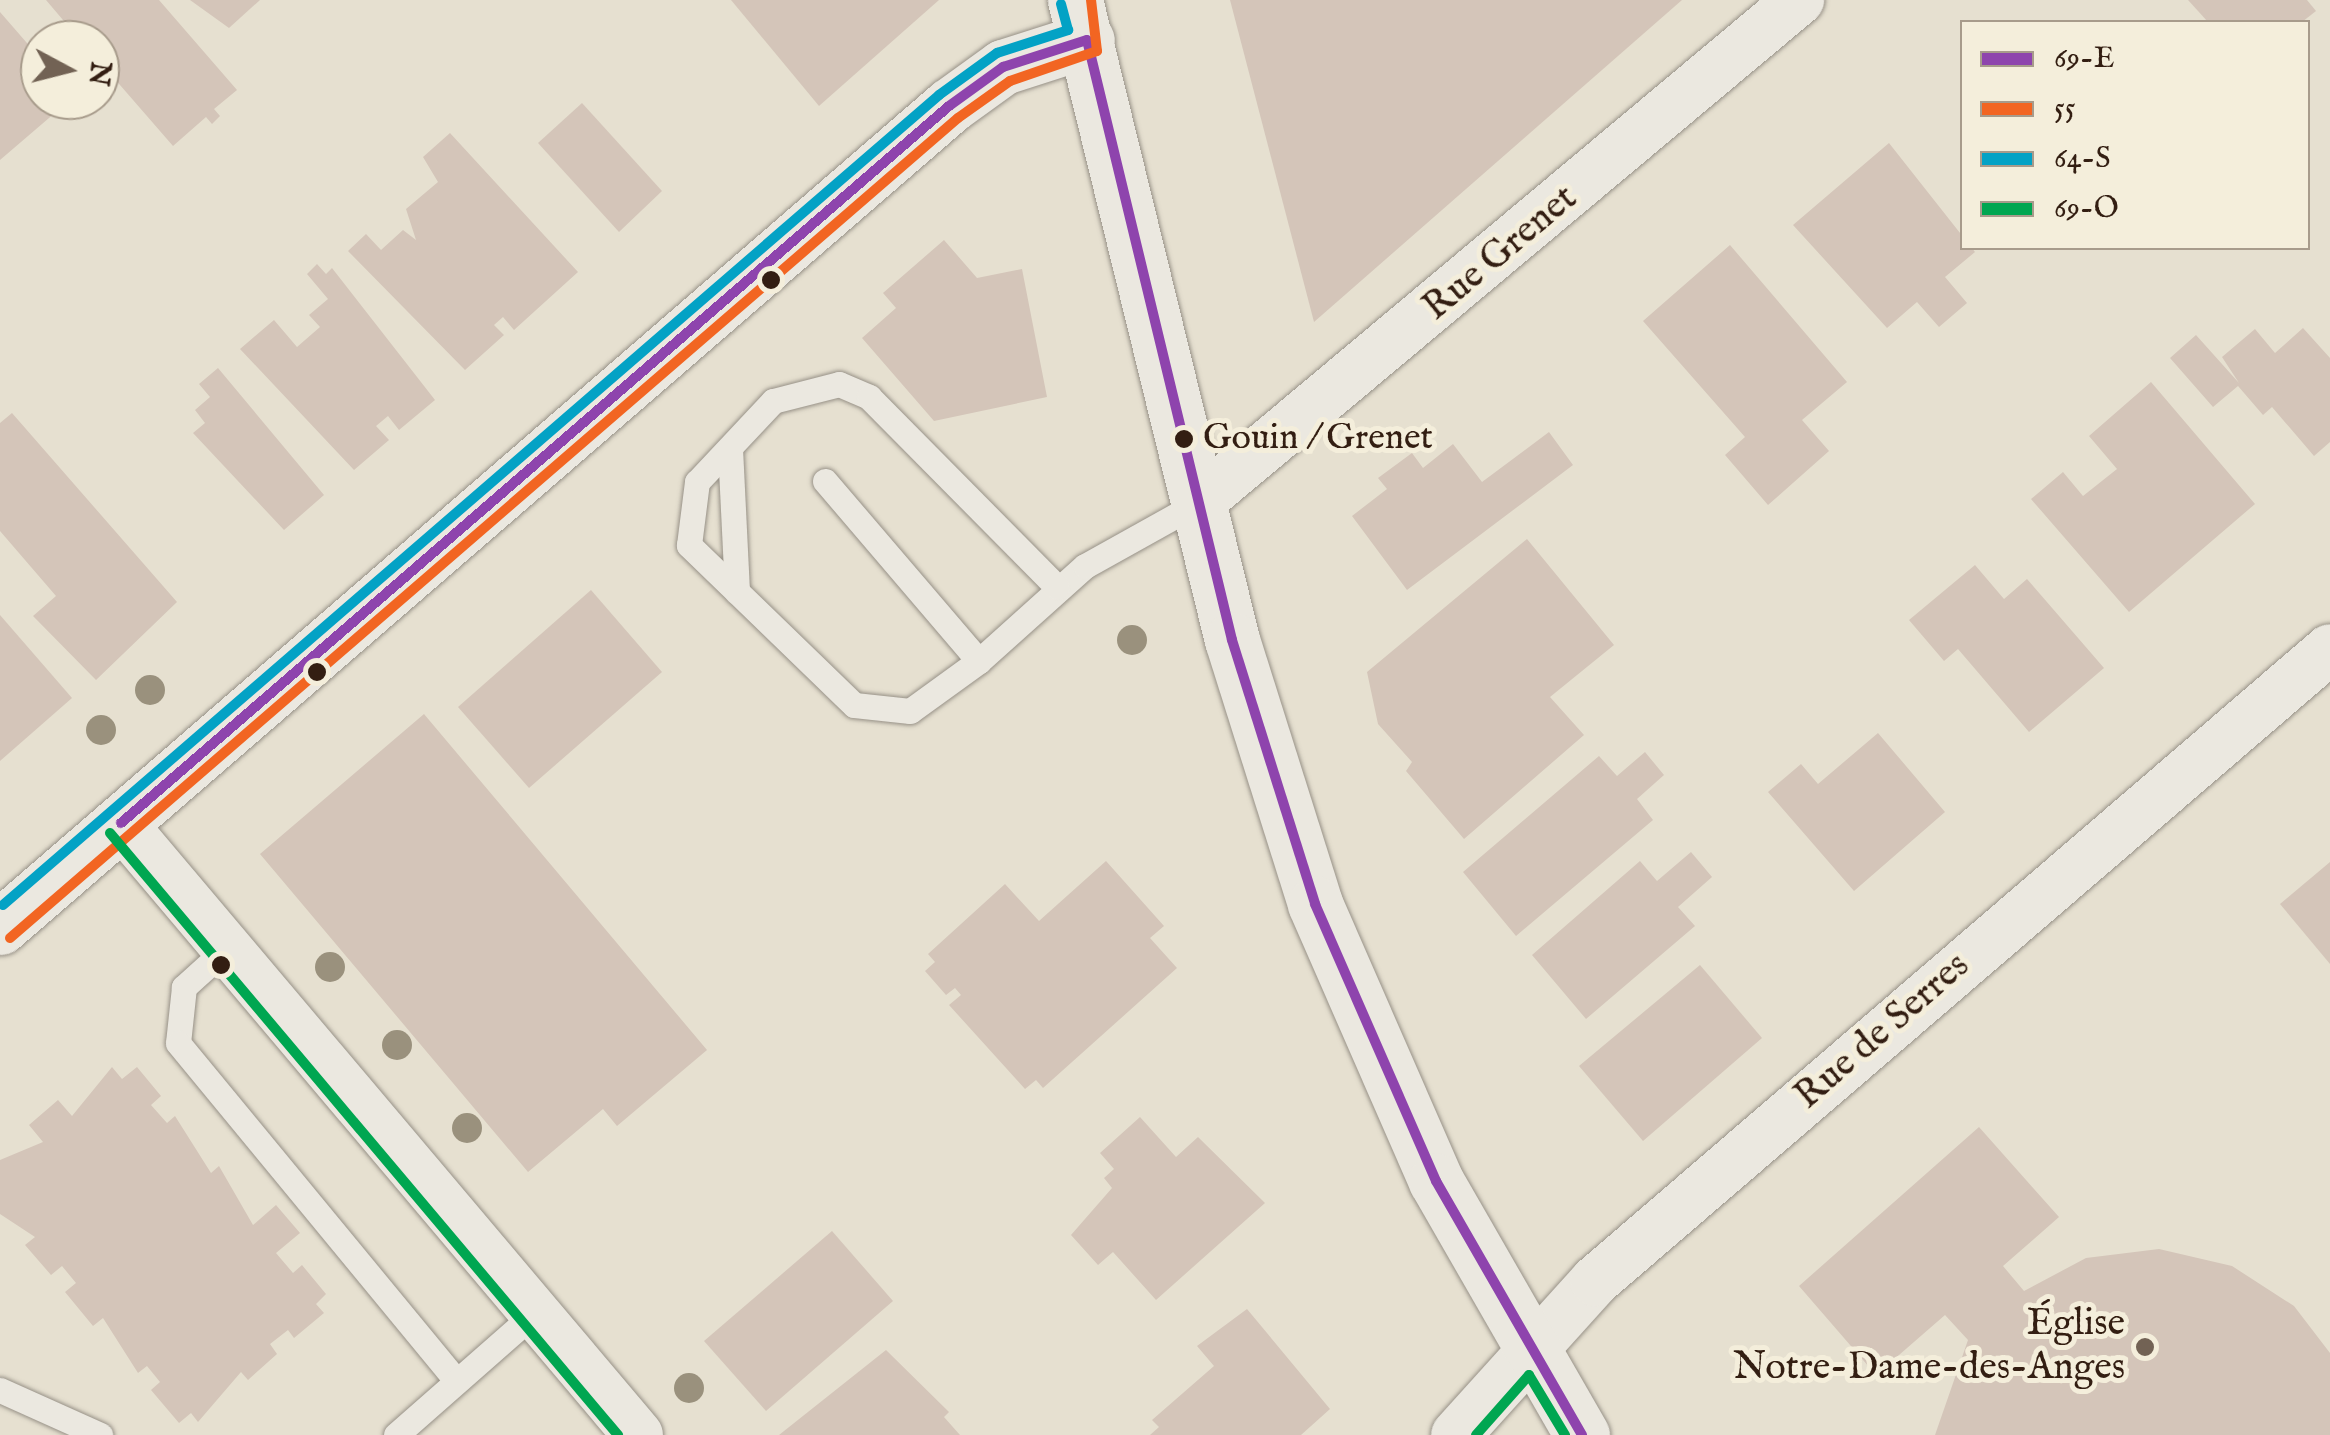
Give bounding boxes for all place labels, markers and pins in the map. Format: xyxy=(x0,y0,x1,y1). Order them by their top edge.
unlabelled marker xyxy=(761,270,781,290)
place label: Gouin / Grenet xyxy=(1203,417,1433,461)
marker: Gouin / Grenet xyxy=(1174,429,1194,449)
unlabelled marker xyxy=(307,662,327,682)
unlabelled marker xyxy=(211,955,231,975)
place label: Église Notre-Dame-des-Anges xyxy=(1733,1302,2125,1392)
marker: Église Notre-Dame-des-Anges xyxy=(2134,1336,2156,1358)

